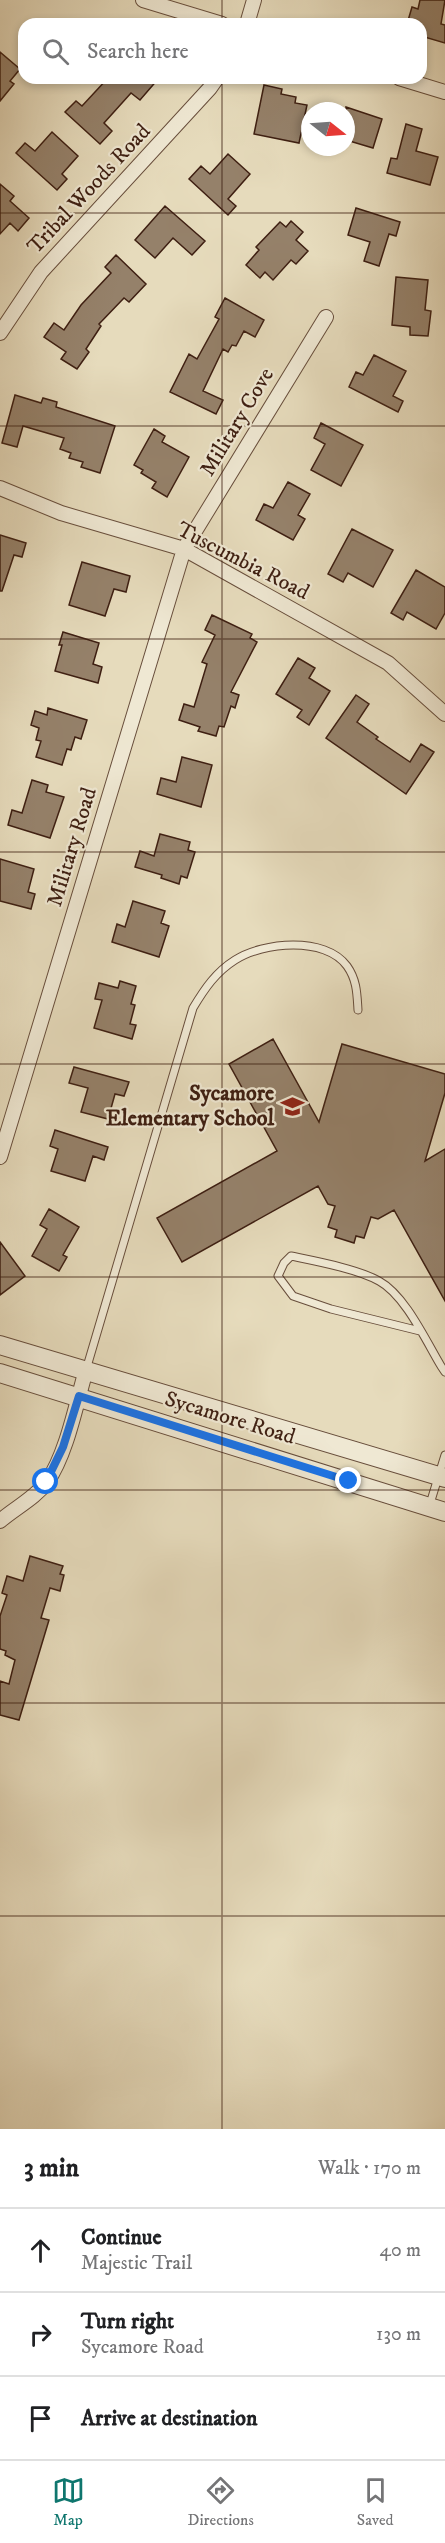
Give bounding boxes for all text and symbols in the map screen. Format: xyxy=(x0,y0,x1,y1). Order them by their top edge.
search box xyxy=(18,18,427,84)
icon: search xyxy=(39,35,72,68)
text: Search here xyxy=(87,38,189,65)
north arrow xyxy=(301,102,355,156)
street label: Tribal Woods Road xyxy=(22,118,156,260)
street label: Military Cove xyxy=(194,363,280,481)
street label: Tuscumbia Road xyxy=(172,516,314,606)
street label: Military Road xyxy=(41,784,103,910)
place label: Sycamore Elementary School xyxy=(106,1080,274,1132)
school or university icon: Sycamore Elementary School xyxy=(279,1093,305,1119)
street label: Sycamore Road xyxy=(161,1385,299,1451)
route end xyxy=(335,1467,361,1493)
route start xyxy=(32,1468,58,1494)
text: 3 min xyxy=(24,2152,79,2185)
text: Walk · 170 m xyxy=(318,2156,421,2181)
text: Continue xyxy=(81,2224,162,2251)
icon: ahead xyxy=(24,2234,57,2267)
text: 40 m xyxy=(379,2238,421,2263)
text: Majestic Trail xyxy=(81,2251,192,2276)
text: Turn right xyxy=(81,2308,174,2335)
icon: right xyxy=(24,2318,57,2351)
text: 130 m xyxy=(376,2322,421,2347)
text: Sycamore Road xyxy=(81,2335,204,2360)
icon: arrive xyxy=(24,2402,57,2435)
text: Arrive at destination xyxy=(81,2405,258,2432)
tab: Map xyxy=(52,2474,85,2530)
tab: Directions xyxy=(188,2474,254,2530)
tab: Saved xyxy=(357,2474,394,2530)

